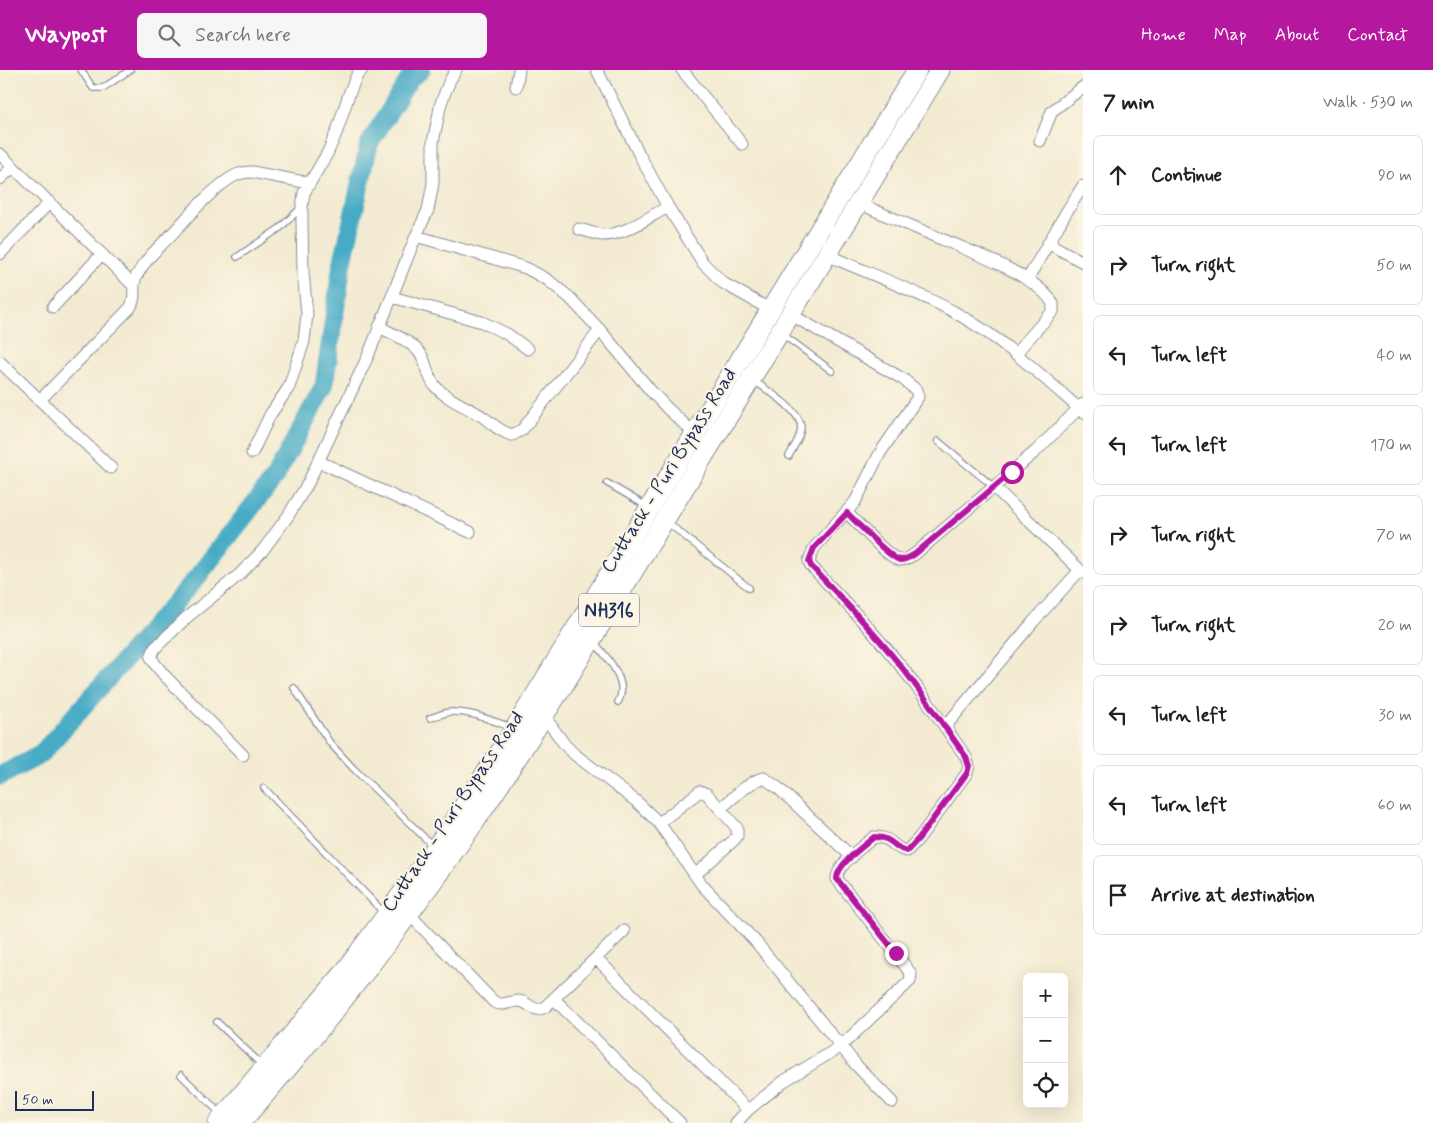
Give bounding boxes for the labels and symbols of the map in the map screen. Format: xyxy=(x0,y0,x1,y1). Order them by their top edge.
street label: Cuttack - Puri Bypass Road xyxy=(595,363,744,578)
route start xyxy=(1001,461,1024,484)
road number: NH316 xyxy=(579,594,639,626)
street label: Cuttack - Puri Bypass Road xyxy=(376,706,531,918)
route end xyxy=(885,942,908,965)
scale bar xyxy=(15,1088,94,1111)

